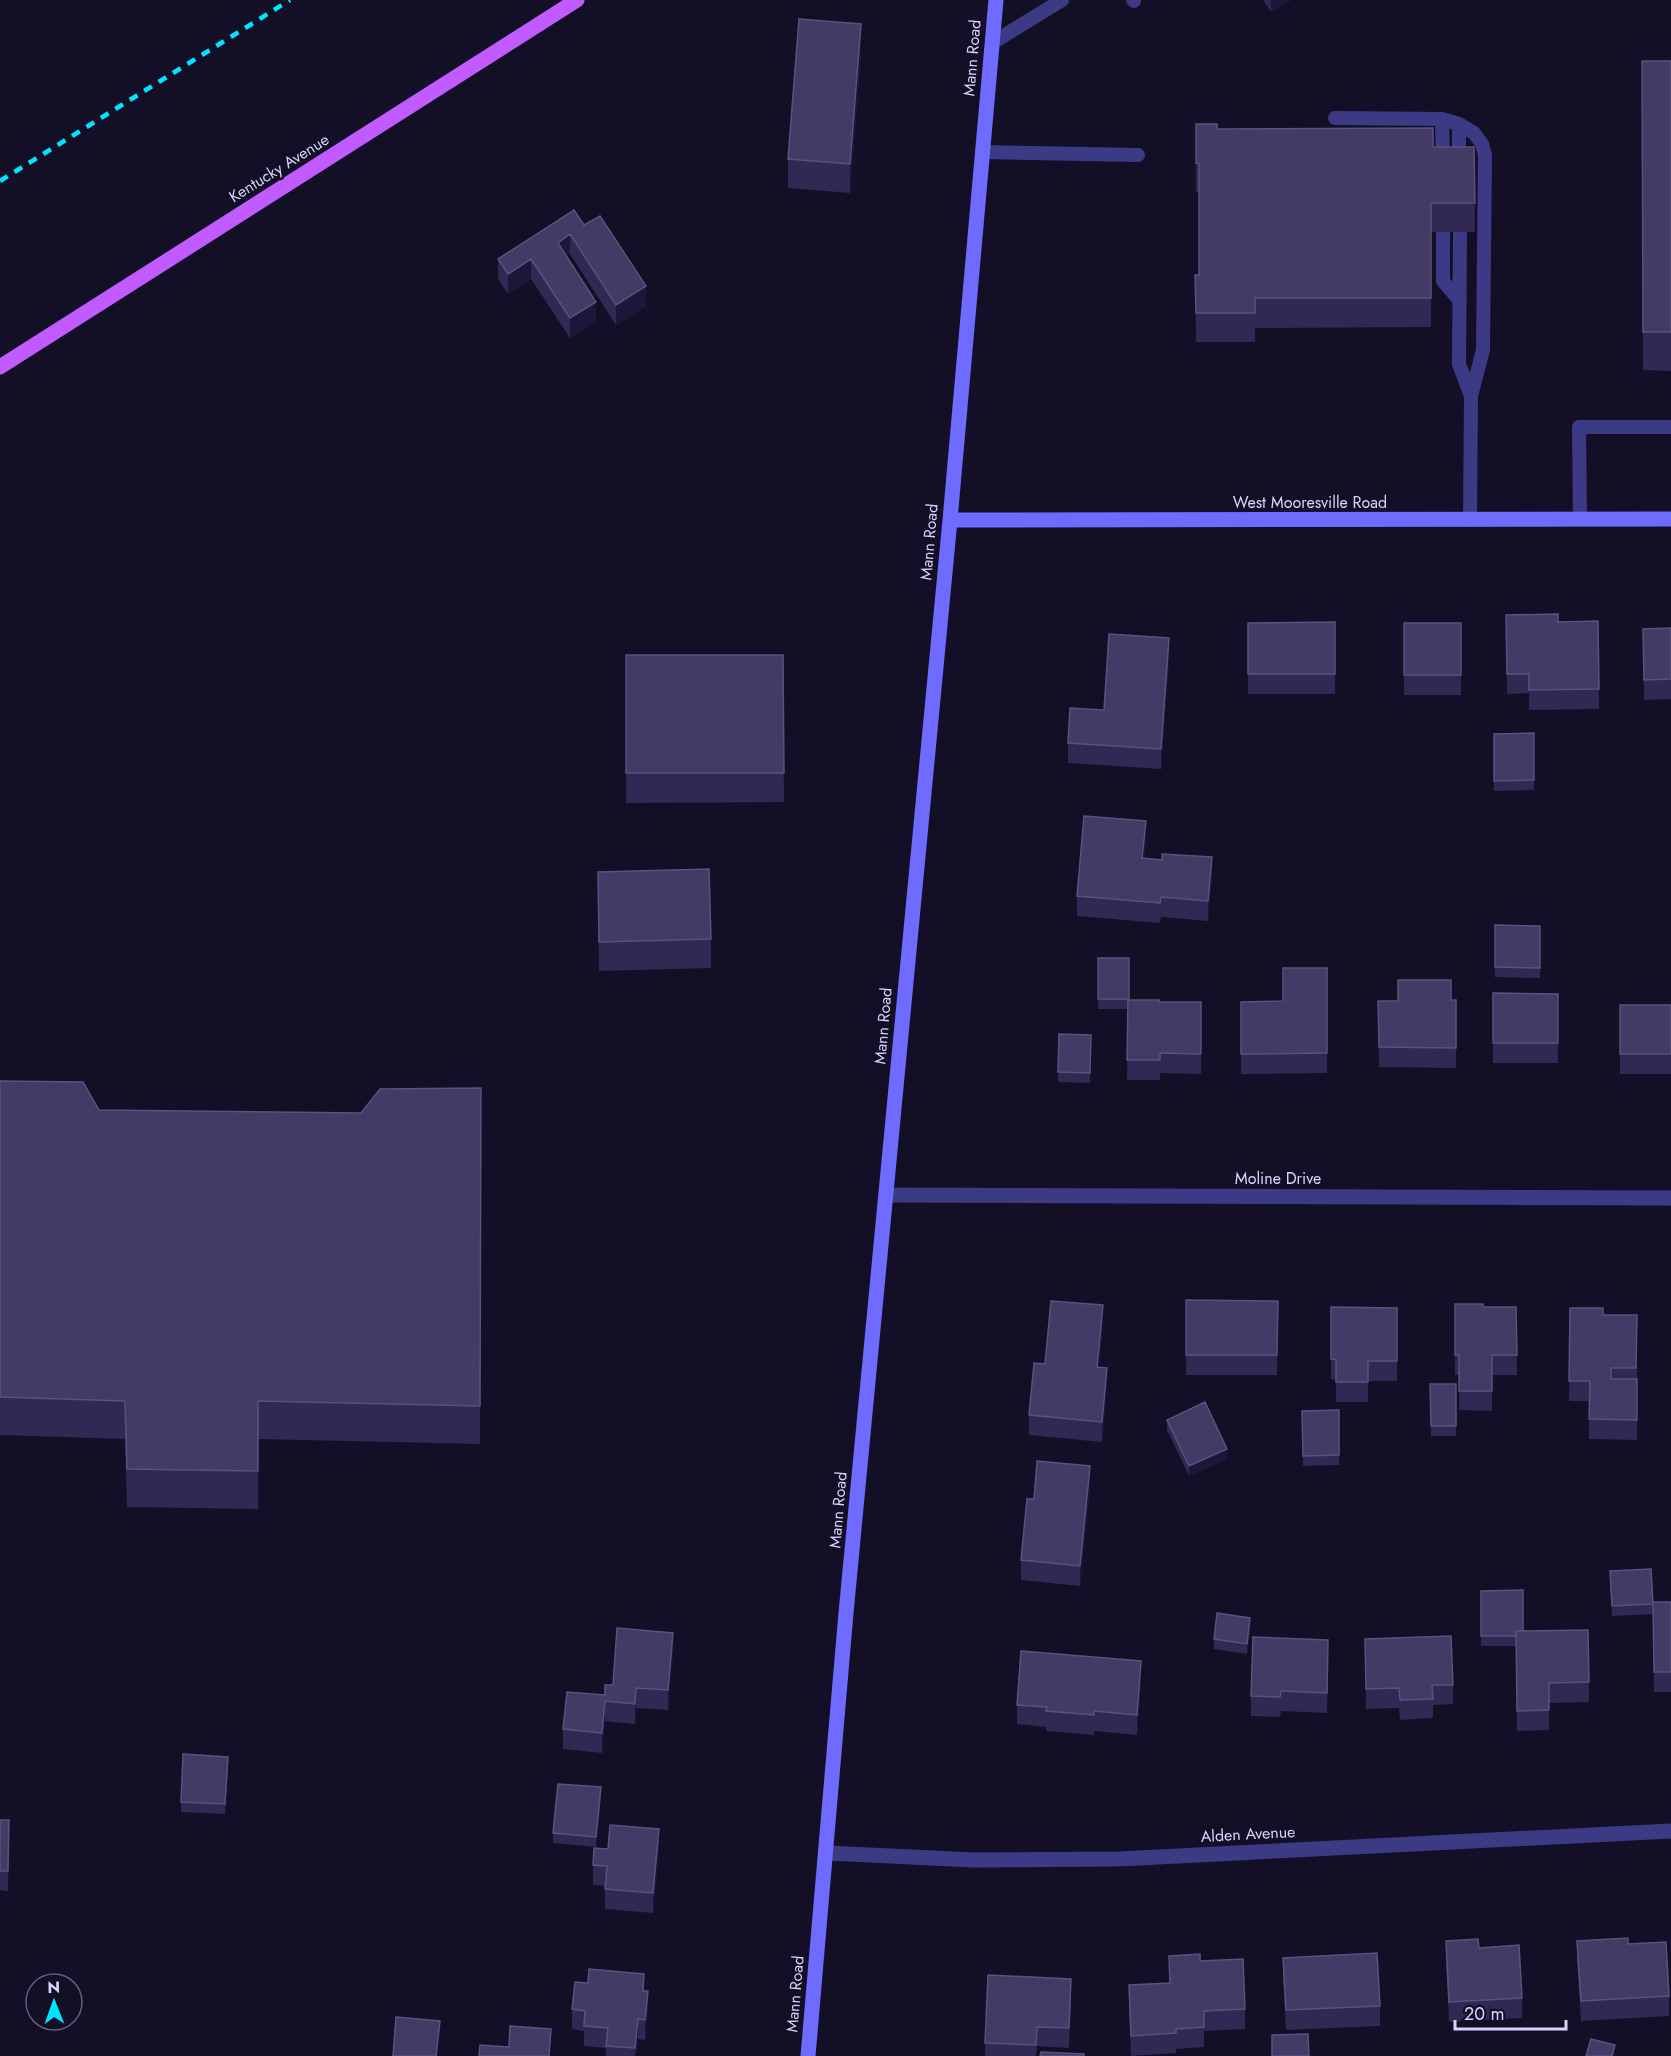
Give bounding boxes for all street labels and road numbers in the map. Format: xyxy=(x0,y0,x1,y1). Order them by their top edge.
street label: Mann Road xyxy=(957,19,987,97)
street label: Kentucky Avenue xyxy=(225,128,333,208)
street label: West Mooresville Road xyxy=(1233,491,1387,514)
street label: Mann Road xyxy=(914,503,944,581)
street label: Mann Road xyxy=(868,987,898,1065)
street label: Moline Drive xyxy=(1235,1167,1321,1190)
street label: Mann Road xyxy=(823,1471,853,1549)
street label: Alden Avenue xyxy=(1200,1820,1296,1848)
street label: Mann Road xyxy=(780,1955,810,2033)

